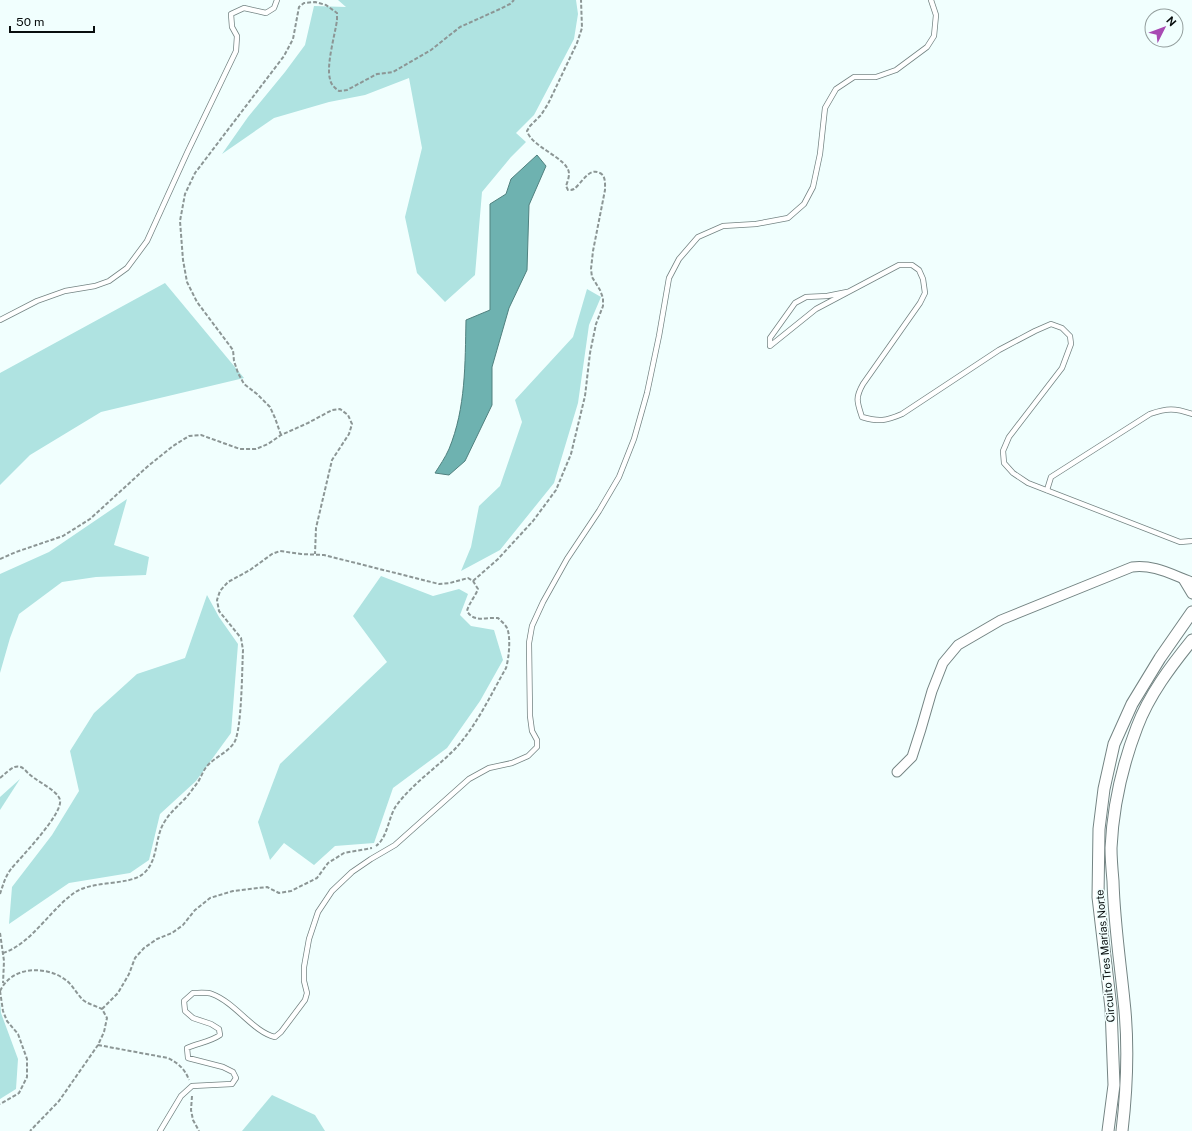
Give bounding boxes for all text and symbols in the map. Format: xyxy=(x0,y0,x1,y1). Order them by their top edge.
scale bar xyxy=(10,8,94,34)
north arrow xyxy=(1144,8,1184,48)
text: N xyxy=(1164,14,1179,29)
text: 50 m xyxy=(16,15,44,29)
street label: Circuito Tres Marías Norte xyxy=(1093,889,1117,1023)

